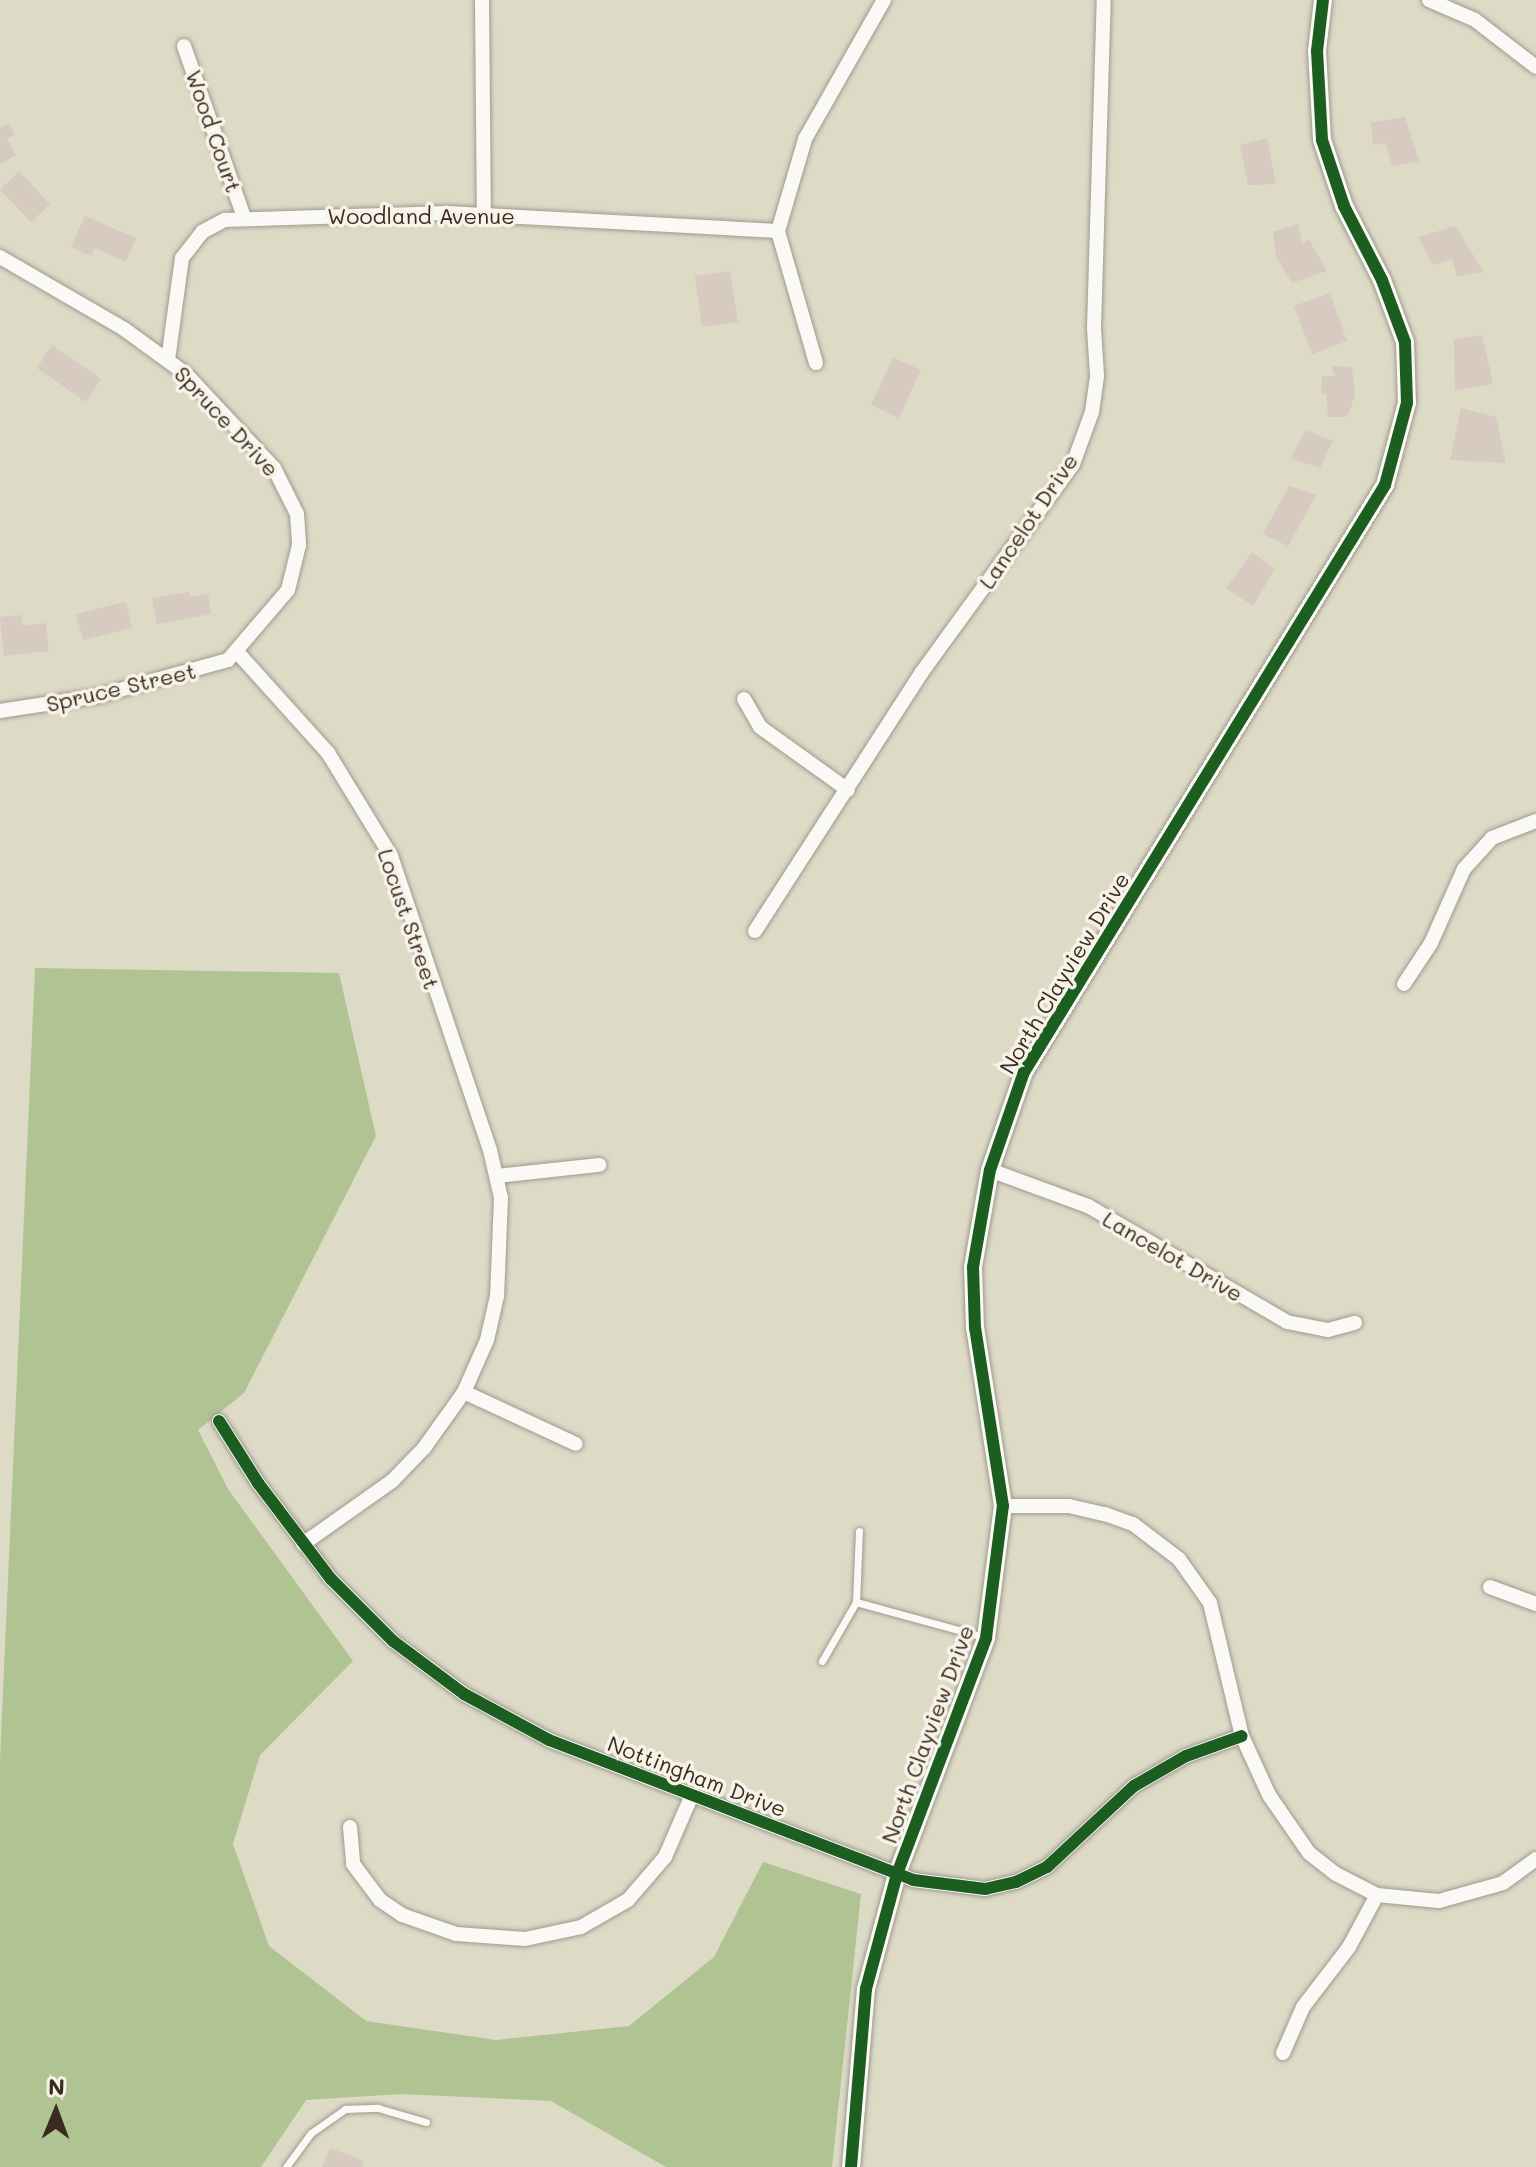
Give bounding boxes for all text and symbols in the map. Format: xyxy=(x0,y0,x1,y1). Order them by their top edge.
street label: Wood Court xyxy=(181,66,247,196)
street label: Woodland Avenue xyxy=(327,203,515,229)
street label: Spruce Drive xyxy=(169,361,285,481)
street label: Lancelot Drive xyxy=(973,448,1083,594)
street label: Spruce Street xyxy=(44,657,198,717)
street label: Locust Street xyxy=(373,845,445,993)
street label: North Clayview Drive xyxy=(993,868,1135,1078)
street label: Lancelot Drive xyxy=(1098,1205,1248,1307)
street label: North Clayview Drive xyxy=(875,1621,979,1847)
street label: Nottingham Drive xyxy=(604,1730,790,1822)
north arrow xyxy=(16,2071,96,2151)
text: N xyxy=(48,2072,65,2101)

